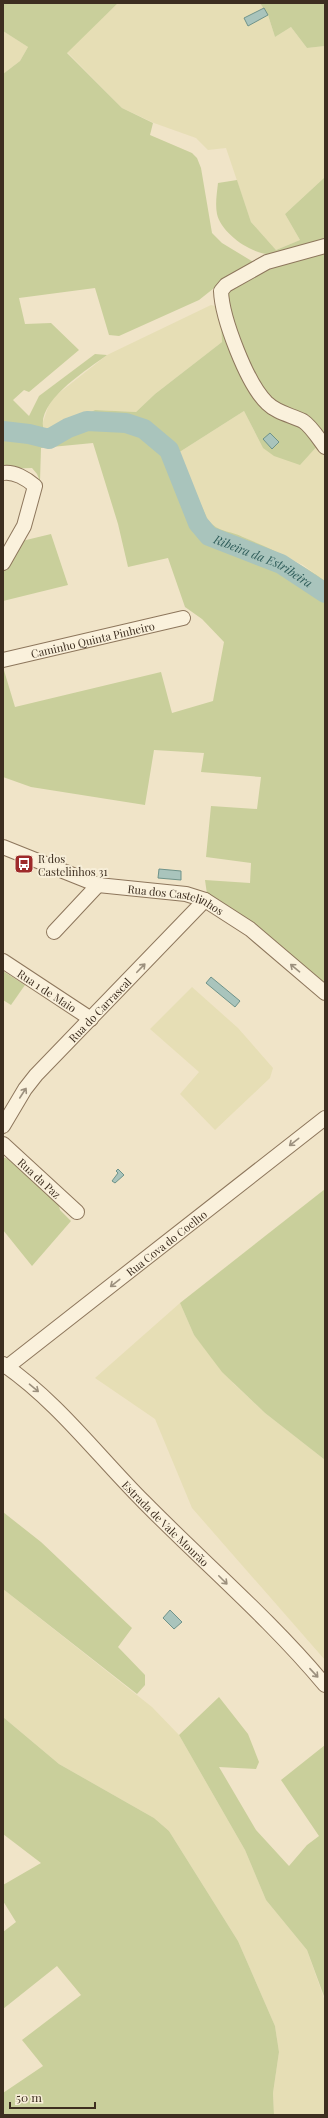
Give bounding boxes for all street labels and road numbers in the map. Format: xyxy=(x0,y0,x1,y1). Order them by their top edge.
street label: Caminho Quinta Pinheiro xyxy=(29,617,156,661)
street label: Rua dos Castelinhos xyxy=(127,881,227,918)
street label: Rua 1 de Maio xyxy=(15,965,80,1015)
street label: Rua do Carrascal xyxy=(65,974,134,1045)
street label: Rua da Paz xyxy=(15,1154,65,1201)
street label: Rua Cova do Coelho xyxy=(123,1206,210,1279)
street label: Estrada de Vale Mourão xyxy=(119,1477,212,1569)

